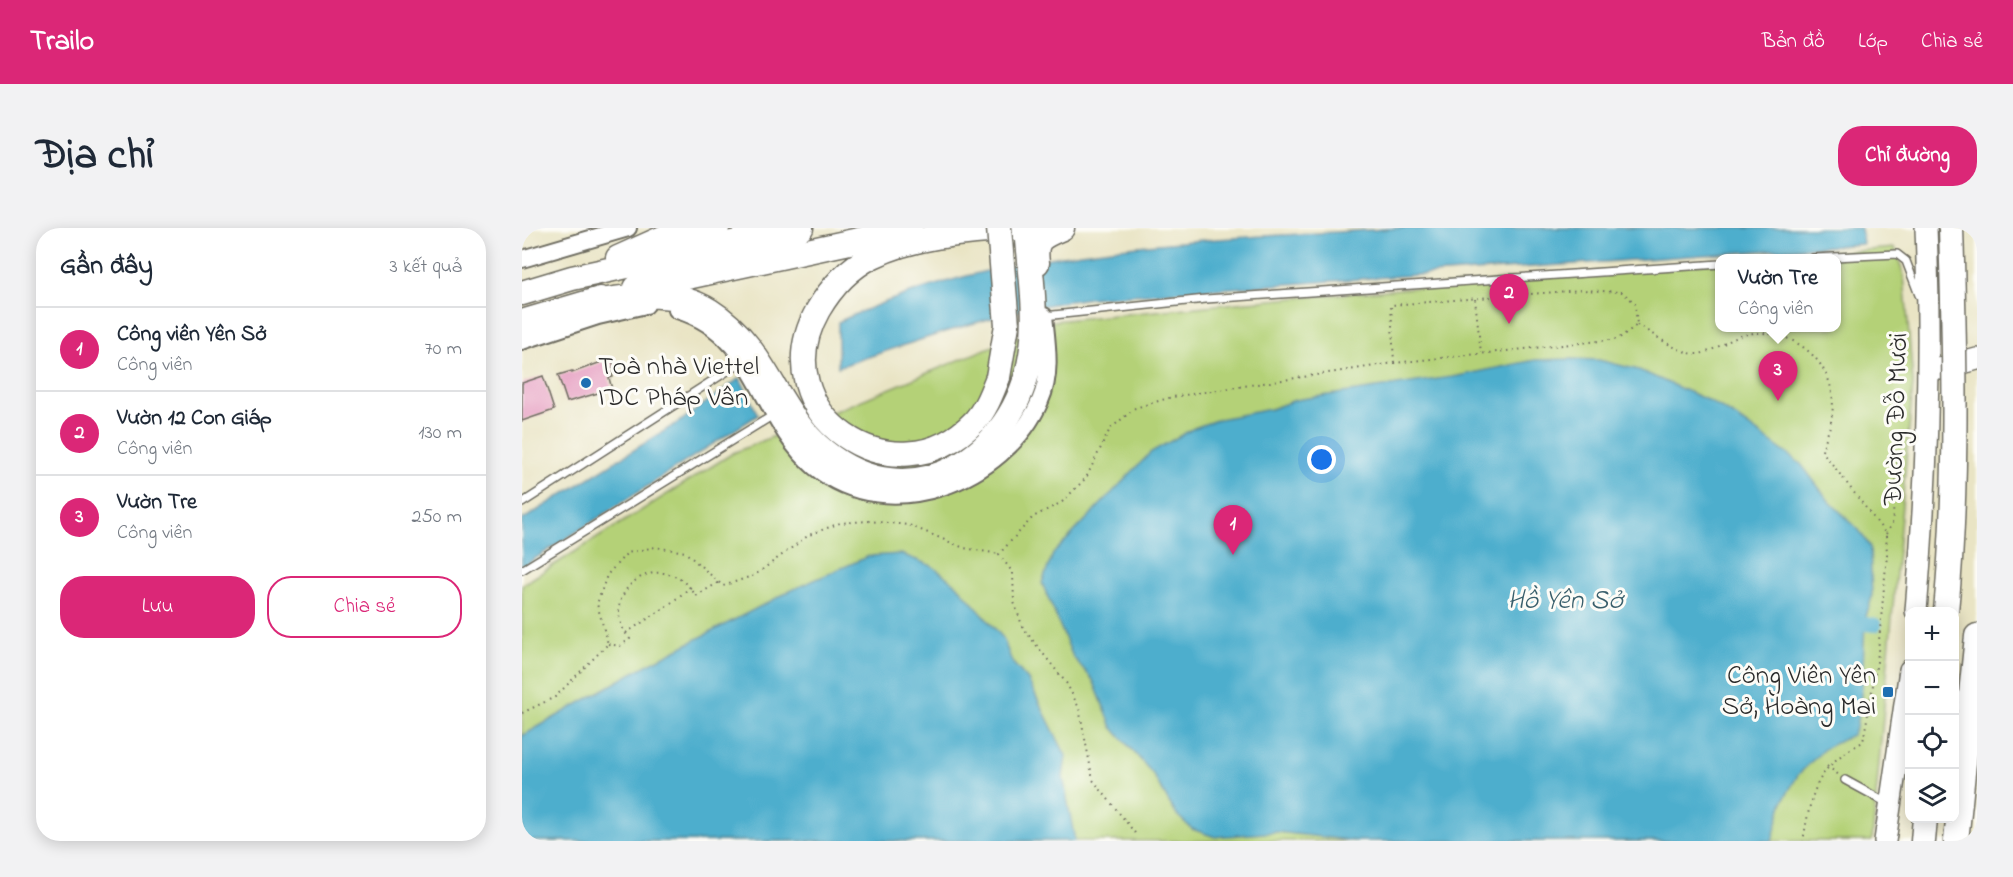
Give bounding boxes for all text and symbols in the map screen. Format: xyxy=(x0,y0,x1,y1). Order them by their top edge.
text: Trailo xyxy=(30,22,94,63)
text: Bản đồ xyxy=(1762,27,1825,57)
text: Lớp xyxy=(1858,27,1888,57)
text: Chia sẻ xyxy=(1921,27,1983,57)
text: Địa chỉ xyxy=(36,126,154,187)
button: Chỉ đường xyxy=(1838,126,1977,186)
text: Gần đây xyxy=(60,248,153,286)
text: 3 kết quả xyxy=(389,253,462,282)
popup xyxy=(1715,254,1841,332)
text: Vườn Tre xyxy=(1738,263,1818,295)
pin: 2 xyxy=(1490,274,1528,324)
text: Công viên xyxy=(1738,295,1813,324)
text: Công viên Yên Sở xyxy=(117,319,267,351)
street label: Đường Đỗ Mười xyxy=(1874,332,1920,507)
text: 1 xyxy=(76,335,83,364)
text: 70 m xyxy=(425,335,462,364)
place label: Toà nhà Viettel IDC Pháp Vân xyxy=(598,348,759,418)
text: Công viên xyxy=(117,351,192,380)
pin: 3 xyxy=(1758,352,1798,401)
marker: Toà nhà Viettel IDC Pháp Vân xyxy=(579,376,593,390)
text: Vườn 12 Con Giáp xyxy=(117,403,272,435)
text: 2 xyxy=(75,419,84,448)
text: 130 m xyxy=(418,419,462,448)
text: Công viên xyxy=(117,435,192,464)
your location xyxy=(1307,445,1336,474)
text: Vườn Tre xyxy=(117,487,197,519)
text: 3 xyxy=(75,503,84,532)
text: 250 m xyxy=(411,503,462,532)
pin: 1 xyxy=(1214,506,1252,555)
text: Công viên xyxy=(117,519,192,548)
button: Lưu xyxy=(60,576,255,638)
button: Chia sẻ xyxy=(267,576,462,638)
water label: Hồ Yên Sở xyxy=(1507,581,1625,622)
map controls xyxy=(1905,607,1959,823)
button: + xyxy=(1905,607,1959,661)
place label: Công Viên Yên Sở, Hoàng Mai xyxy=(1722,657,1876,727)
button: − xyxy=(1905,661,1959,715)
marker: Công Viên Yên Sở, Hoàng Mai xyxy=(1881,685,1895,699)
button: locate xyxy=(1905,715,1959,769)
button: layers xyxy=(1905,769,1959,823)

